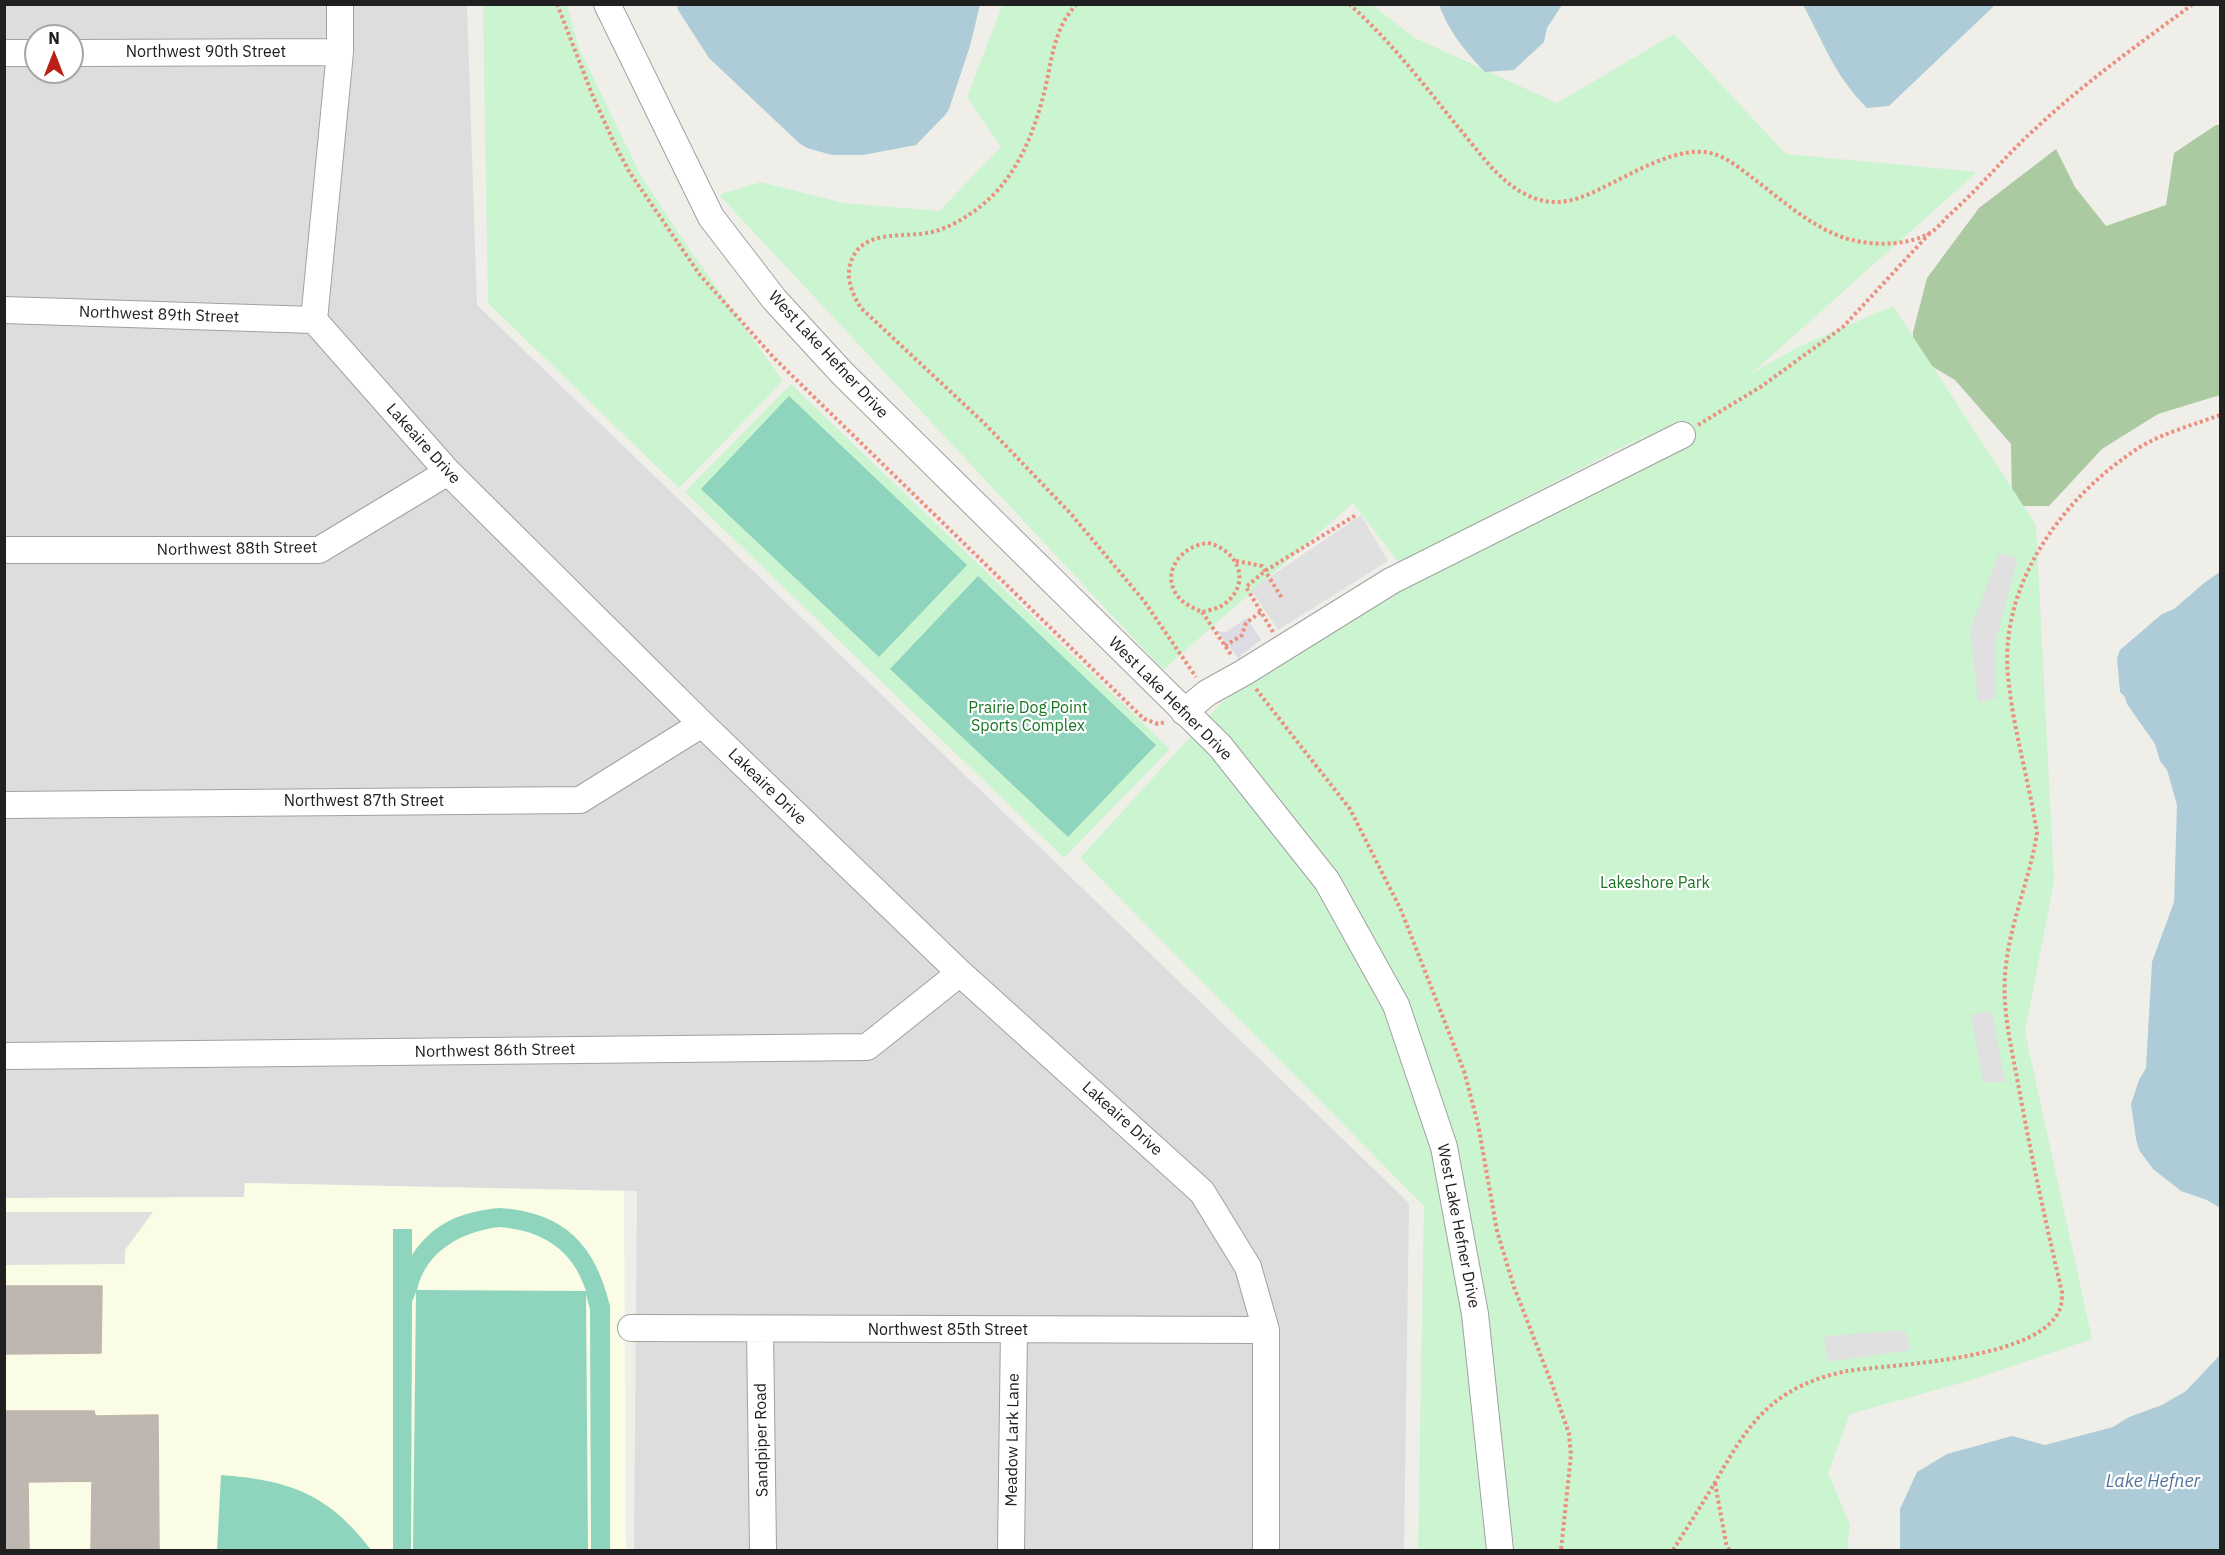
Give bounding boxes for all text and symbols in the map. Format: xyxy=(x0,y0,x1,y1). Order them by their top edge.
north arrow xyxy=(24,24,84,84)
text: N xyxy=(48,28,60,48)
street label: Northwest 90th Street xyxy=(126,42,286,62)
street label: West Lake Hefner Drive xyxy=(764,287,892,423)
street label: Northwest 89th Street xyxy=(78,303,240,327)
street label: Lakeaire Drive xyxy=(382,400,464,488)
street label: Northwest 88th Street xyxy=(157,538,317,560)
street label: West Lake Hefner Drive xyxy=(1104,633,1236,765)
park label: Prairie Dog Point Sports Complex xyxy=(968,698,1088,736)
street label: Lakeaire Drive xyxy=(724,745,810,829)
street label: Northwest 87th Street xyxy=(284,791,444,811)
park label: Lakeshore Park xyxy=(1600,873,1710,893)
street label: Northwest 86th Street xyxy=(415,1040,575,1062)
street label: Lakeaire Drive xyxy=(1078,1078,1166,1160)
street label: West Lake Hefner Drive xyxy=(1433,1142,1483,1310)
street label: Northwest 85th Street xyxy=(868,1320,1028,1340)
street label: Meadow Lark Lane xyxy=(1002,1373,1024,1507)
street label: Sandpiper Road xyxy=(751,1383,773,1497)
water label: Lake Hefner xyxy=(2106,1471,2200,1493)

